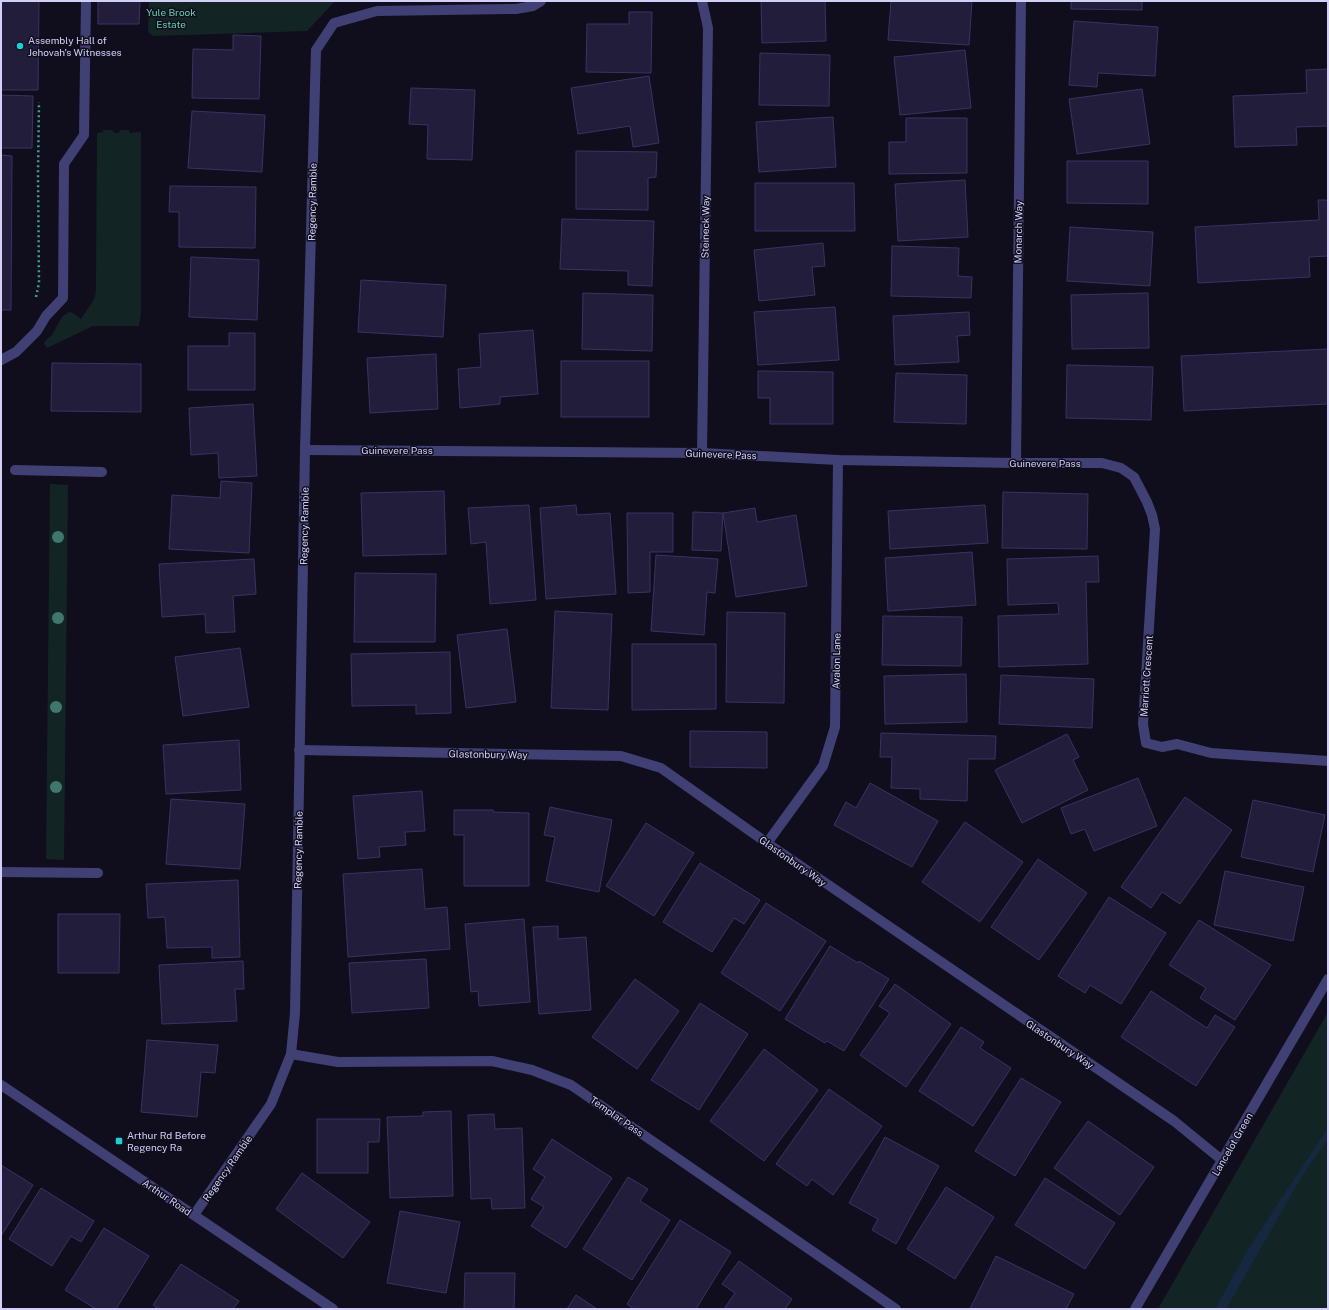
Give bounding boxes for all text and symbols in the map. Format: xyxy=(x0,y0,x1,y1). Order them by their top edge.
park label: Yule Brook Estate xyxy=(146,6,196,30)
place label: Assembly Hall of Jehovah's Witnesses xyxy=(28,34,122,58)
marker: Assembly Hall of Jehovah's Witnesses xyxy=(15,41,25,51)
street label: Regency Ramble xyxy=(305,163,319,241)
street label: Steineck Way xyxy=(698,195,712,259)
street label: Monarch Way xyxy=(1011,200,1025,263)
street label: Guinevere Pass xyxy=(361,444,433,456)
street label: Guinevere Pass xyxy=(685,447,757,461)
street label: Guinevere Pass xyxy=(1009,457,1081,469)
street label: Regency Ramble xyxy=(297,487,311,565)
street label: Avalon Lane xyxy=(830,632,842,689)
street label: Marriott Crescent xyxy=(1137,635,1155,717)
street label: Glastonbury Way xyxy=(448,747,528,761)
street label: Regency Ramble xyxy=(291,811,305,889)
street label: Glastonbury Way xyxy=(757,833,829,889)
street label: Glastonbury Way xyxy=(1024,1017,1097,1071)
street label: Templar Pass xyxy=(588,1093,646,1139)
street label: Lancelot Green xyxy=(1209,1110,1255,1178)
place label: Arthur Rd Before Regency Ra xyxy=(127,1129,206,1153)
street label: Regency Ramble xyxy=(200,1132,255,1203)
marker: Arthur Rd Before Regency Ra xyxy=(114,1136,124,1146)
street label: Arthur Road xyxy=(140,1176,194,1218)

